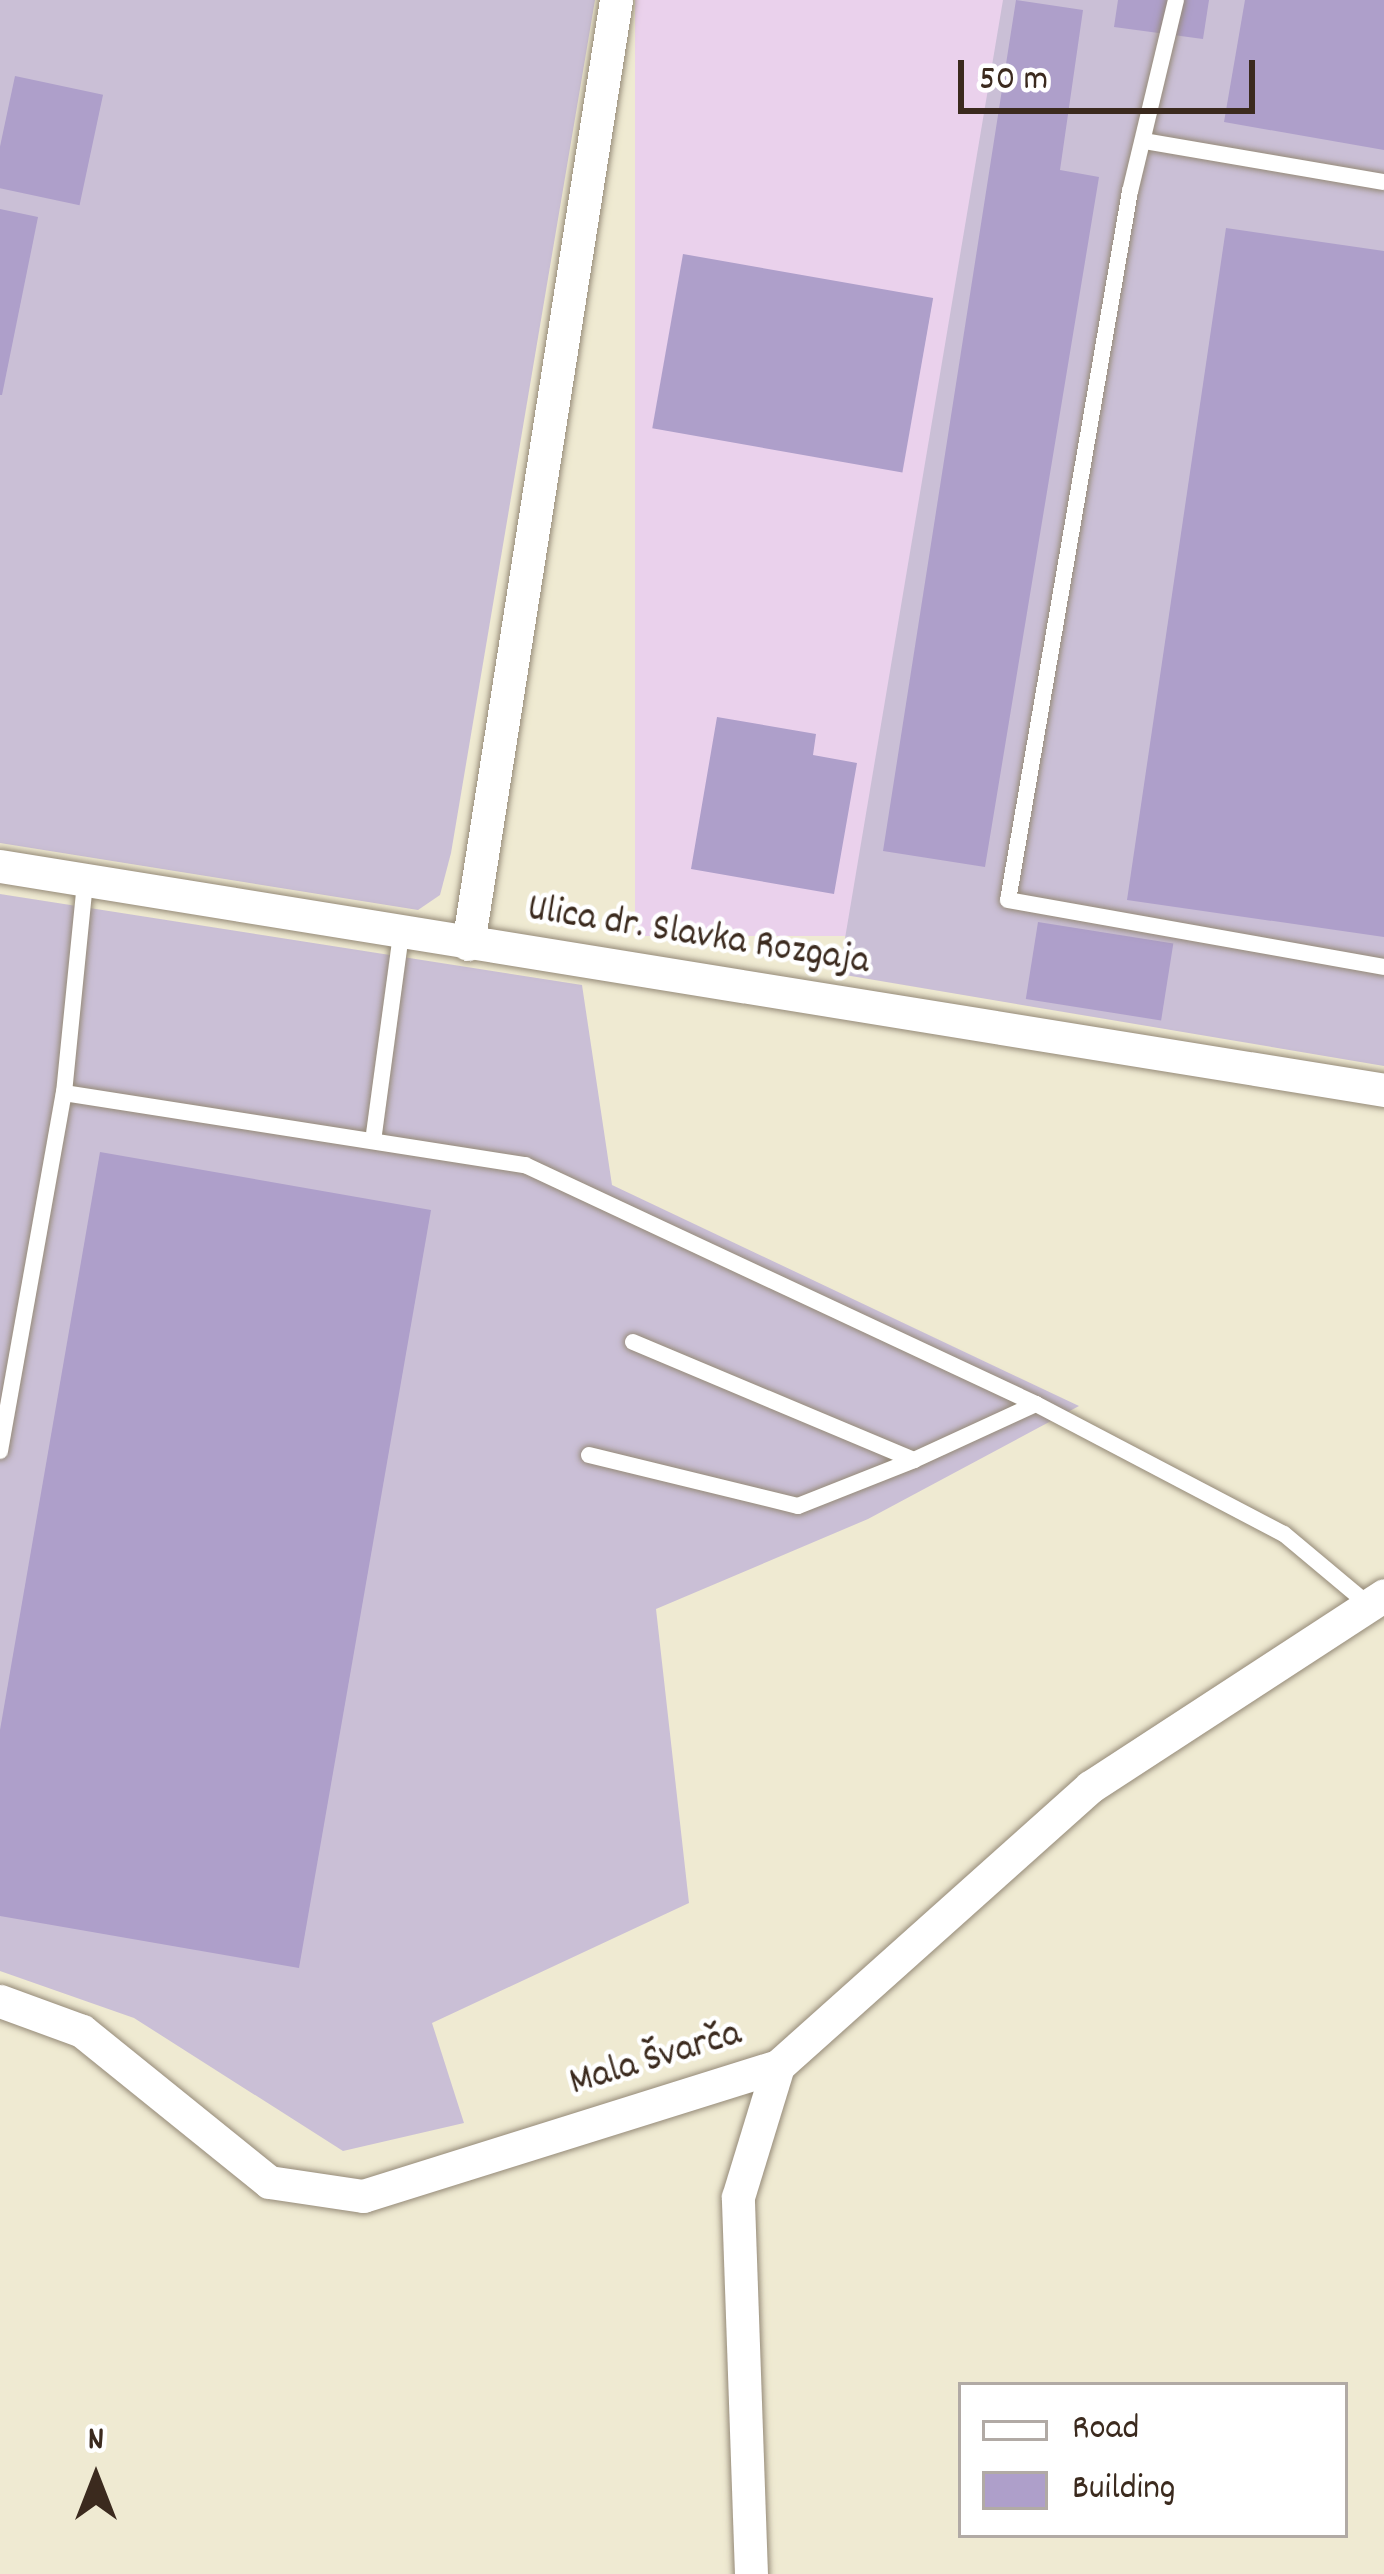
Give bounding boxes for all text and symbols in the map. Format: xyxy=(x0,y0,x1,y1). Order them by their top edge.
scale bar xyxy=(964,36,1261,110)
text: 50 m xyxy=(979,55,1048,107)
street label: Ulica dr. Slavka Rozgaja xyxy=(524,888,872,988)
street label: Mala Švarča xyxy=(565,2013,747,2109)
legend xyxy=(958,2382,1348,2538)
text: Road xyxy=(1072,2404,1139,2456)
north arrow xyxy=(36,2418,156,2538)
text: N xyxy=(88,2418,104,2465)
text: Building xyxy=(1072,2464,1176,2516)

